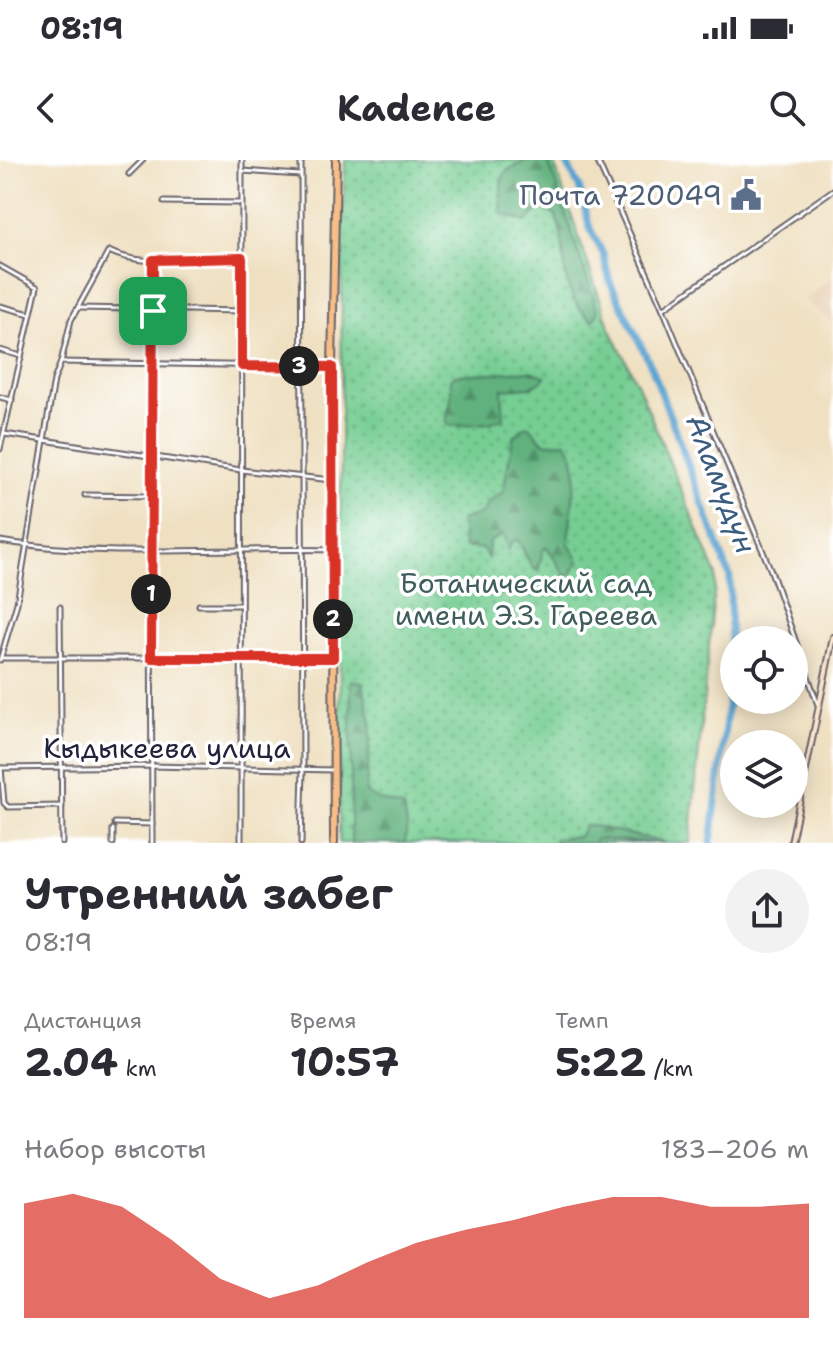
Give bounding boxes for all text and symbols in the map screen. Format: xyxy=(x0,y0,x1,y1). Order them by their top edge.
text: 08:19 xyxy=(40,8,123,49)
text: Kadence xyxy=(337,84,496,133)
icon: back xyxy=(24,86,68,130)
icon: search xyxy=(765,86,809,130)
place label: Почта 720049 xyxy=(519,176,722,214)
public building icon: Почта 720049 xyxy=(729,178,763,212)
pin xyxy=(119,277,187,345)
icon: arrive xyxy=(131,289,175,333)
pin: 3 xyxy=(279,346,319,386)
text: 3 xyxy=(291,351,307,380)
water label: Аламүдүн xyxy=(676,408,767,559)
park label: Ботанический сад имени Э.З. Гареева xyxy=(395,564,657,634)
pin: 1 xyxy=(131,574,171,614)
text: 1 xyxy=(146,579,156,608)
pin: 2 xyxy=(313,599,353,639)
text: 2 xyxy=(325,604,341,633)
map controls xyxy=(720,626,808,818)
button: locate xyxy=(720,626,808,714)
street label: Кыдыкеева улица xyxy=(43,729,291,767)
button: layers xyxy=(720,730,808,818)
text: Утренний забег xyxy=(24,864,393,923)
button: share xyxy=(725,869,809,953)
text: 08:19 xyxy=(24,924,92,959)
text: Дистанция xyxy=(24,1006,142,1035)
text: Время xyxy=(290,1006,357,1035)
text: Темп xyxy=(555,1006,609,1035)
text: 2.04 xyxy=(24,1035,118,1089)
text: 10:57 xyxy=(290,1035,399,1089)
text: 5:22 xyxy=(555,1035,647,1089)
text: km xyxy=(118,1054,157,1083)
text: /km xyxy=(647,1054,693,1083)
text: Набор высоты xyxy=(24,1131,206,1166)
text: 183–206 m xyxy=(661,1131,809,1166)

